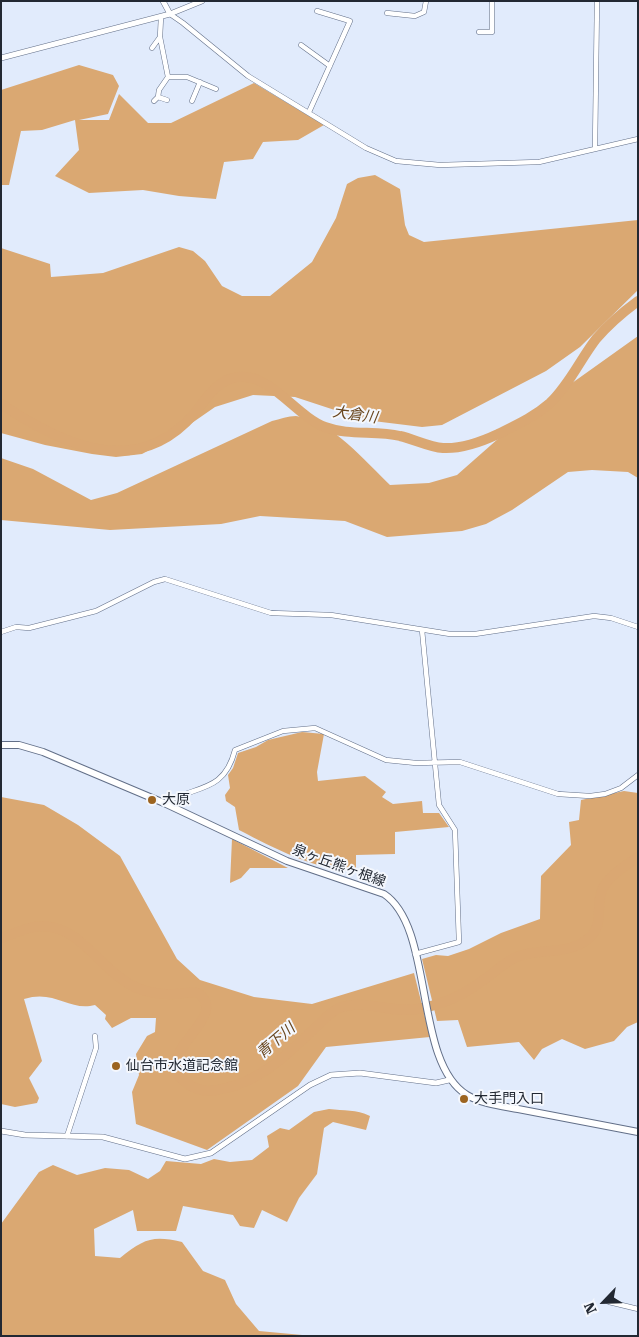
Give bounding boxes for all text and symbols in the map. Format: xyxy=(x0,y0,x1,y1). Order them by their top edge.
water label: 大倉川 xyxy=(331,403,379,427)
place label: 大原 xyxy=(162,792,190,808)
marker: 大原 xyxy=(146,794,158,806)
street label: 泉ヶ丘熊ヶ根線 xyxy=(290,841,388,891)
water label: 青下川 xyxy=(253,1019,299,1063)
place label: 仙台市水道記念館 xyxy=(126,1058,238,1074)
marker: 仙台市水道記念館 xyxy=(110,1060,122,1072)
place label: 大手門入口 xyxy=(474,1091,544,1107)
marker: 大手門入口 xyxy=(458,1093,470,1105)
north arrow xyxy=(579,1277,629,1327)
text: N xyxy=(581,1300,600,1316)

